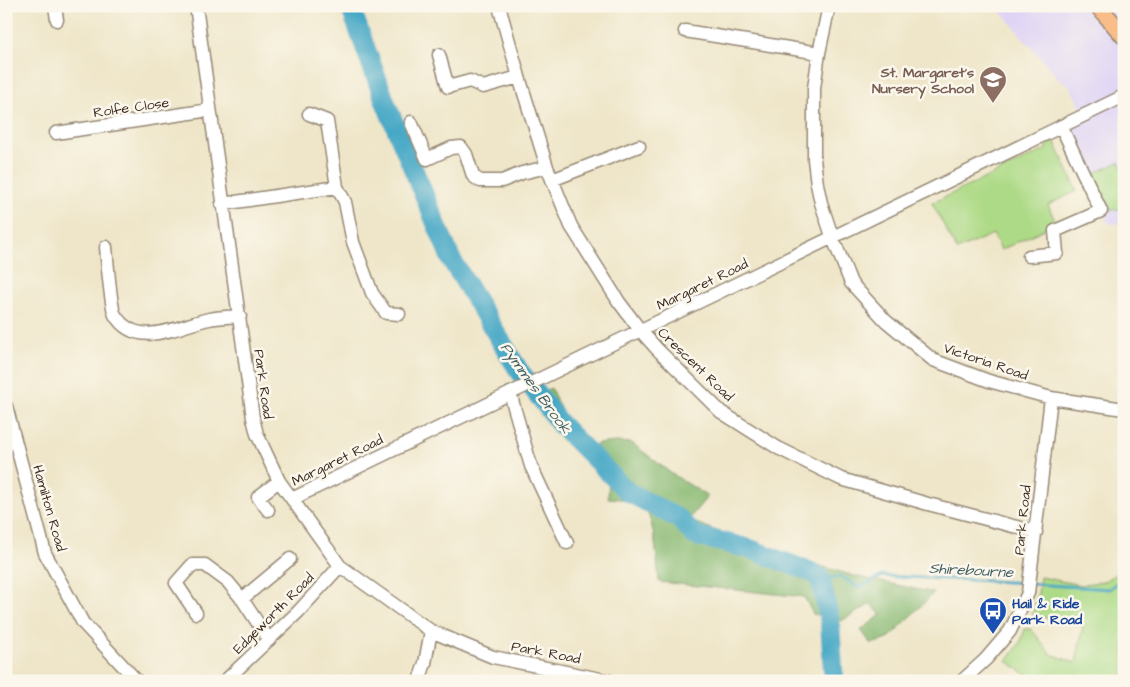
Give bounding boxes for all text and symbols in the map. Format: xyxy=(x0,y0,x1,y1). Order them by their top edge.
place label: St. Margaret's Nursery School xyxy=(872,63,975,99)
school or university icon: St. Margaret's Nursery School xyxy=(978,65,1008,104)
street label: Rolfe Close xyxy=(92,93,171,123)
street label: Margaret Road xyxy=(653,254,752,316)
street label: Crescent Road xyxy=(653,323,738,406)
street label: Victoria Road xyxy=(941,338,1031,386)
water label: Pymmes Brook xyxy=(495,339,576,439)
street label: Park Road xyxy=(248,348,278,420)
street label: Margaret Road xyxy=(288,430,387,492)
street label: Hamilton Road xyxy=(27,463,71,554)
street label: Park Road xyxy=(1009,484,1037,556)
water label: Shirebourne xyxy=(928,558,1014,583)
street label: Edgeworth Road xyxy=(229,569,319,659)
place label: Hail & Ride Park Road xyxy=(1012,594,1083,630)
bus stop icon: Hail & Ride Park Road xyxy=(978,596,1008,635)
street label: Park Road xyxy=(509,636,582,669)

